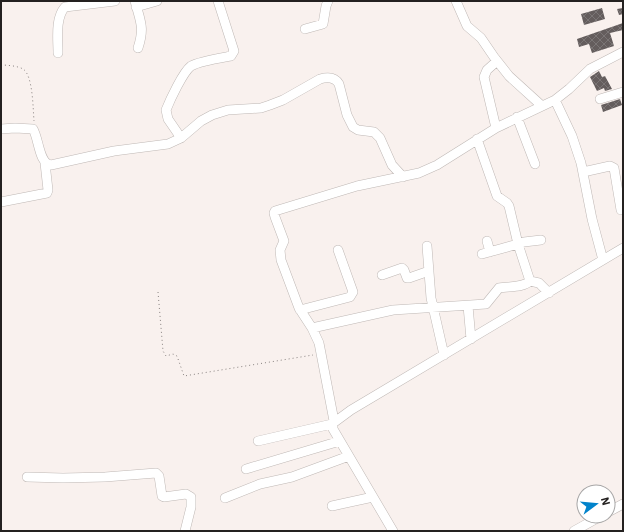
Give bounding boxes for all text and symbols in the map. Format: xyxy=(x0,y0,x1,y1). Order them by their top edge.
north arrow xyxy=(576,484,616,524)
text: N xyxy=(598,495,613,507)

